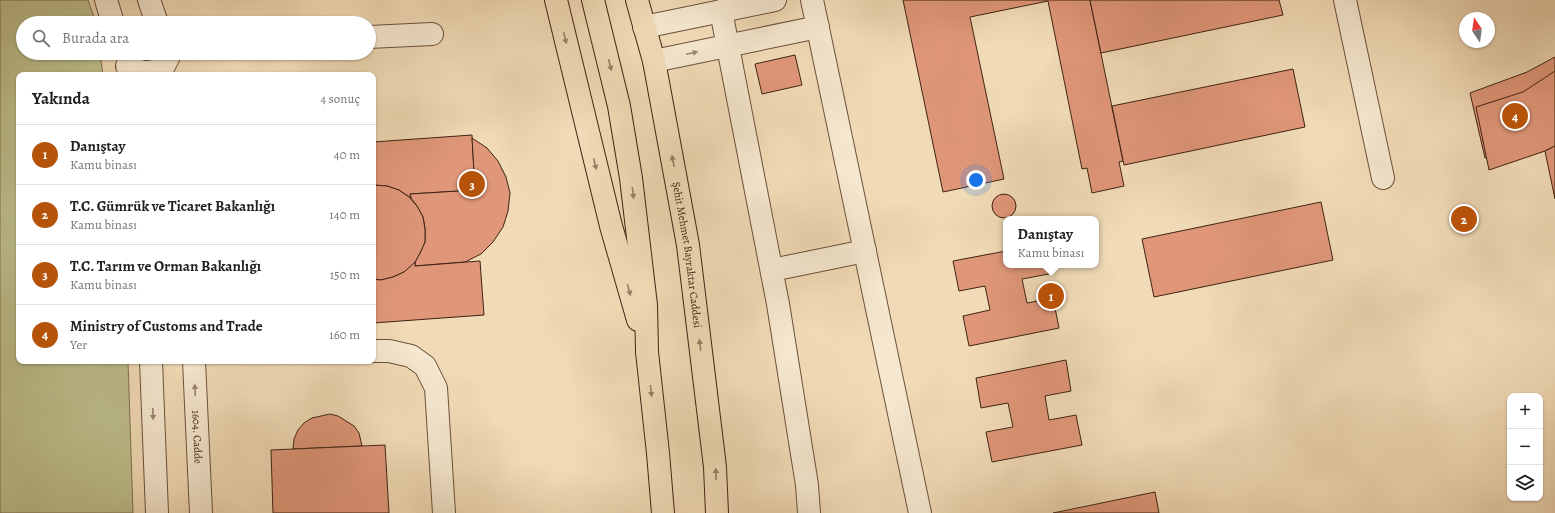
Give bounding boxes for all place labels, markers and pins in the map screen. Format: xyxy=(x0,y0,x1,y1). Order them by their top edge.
pin: 4 xyxy=(1502,101,1528,131)
pin: 3 xyxy=(459,169,485,199)
pin: 2 xyxy=(1451,204,1477,234)
pin: 1 xyxy=(1038,281,1064,311)

